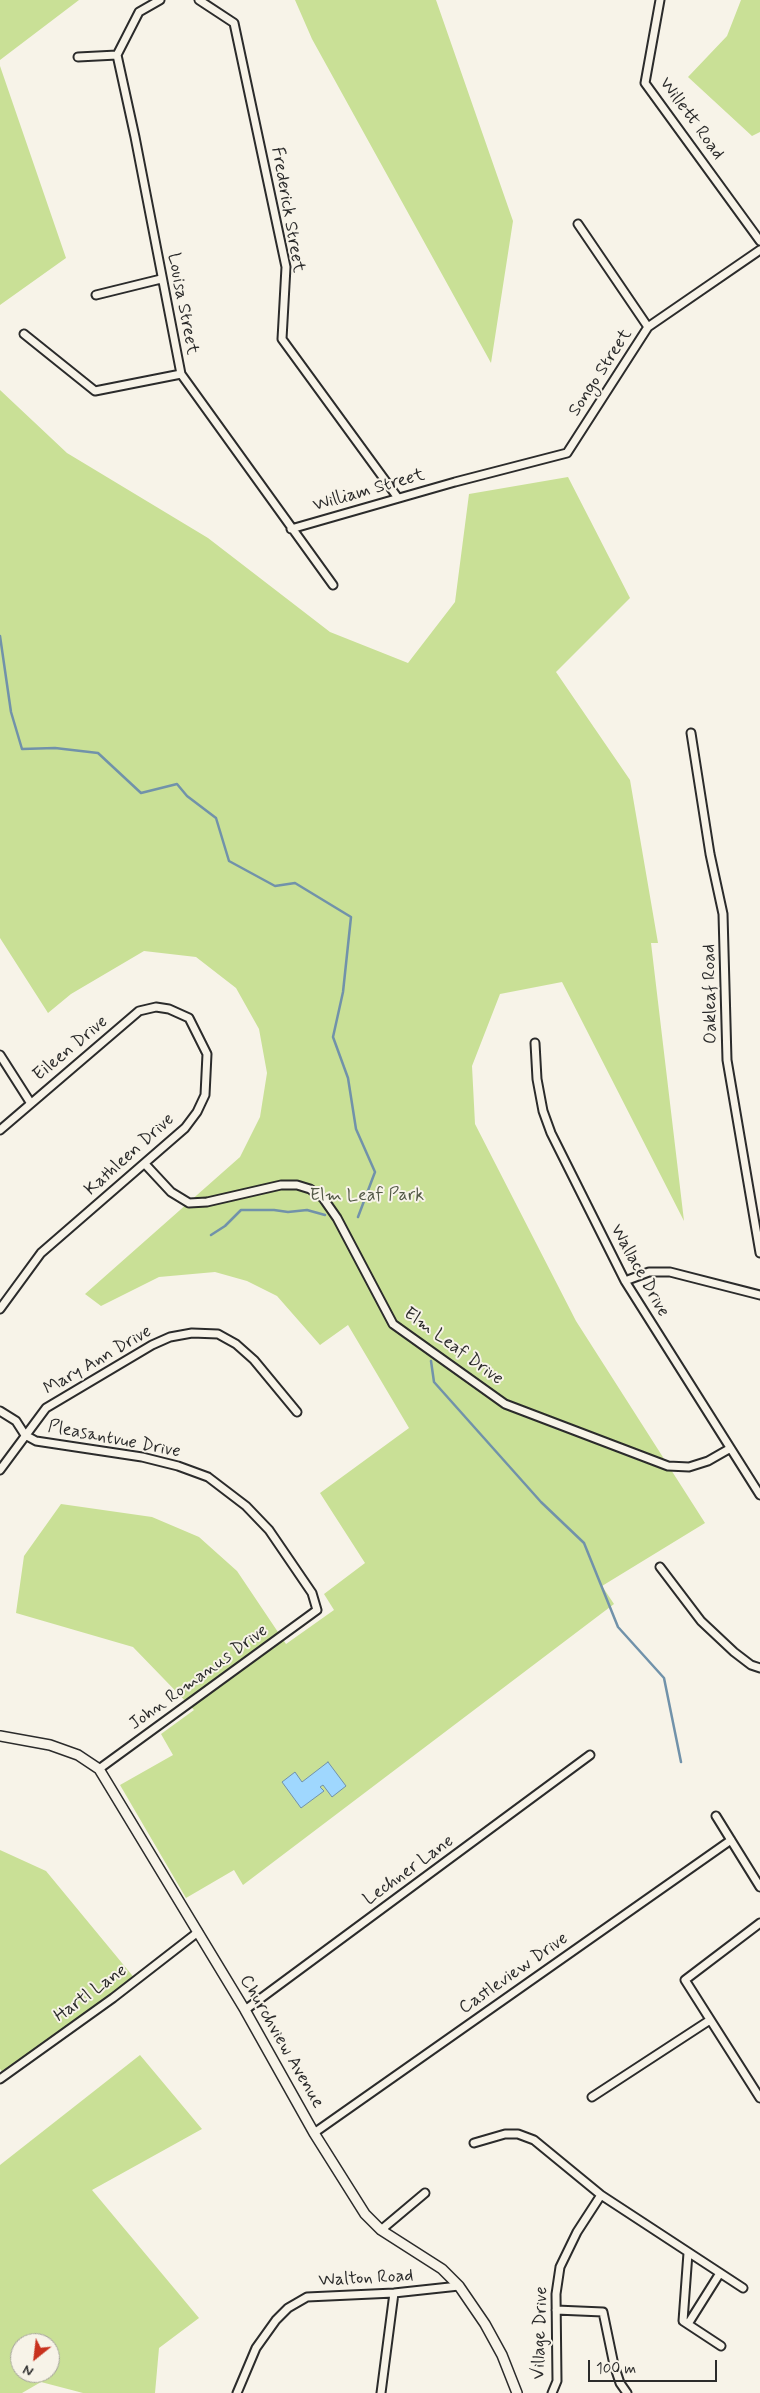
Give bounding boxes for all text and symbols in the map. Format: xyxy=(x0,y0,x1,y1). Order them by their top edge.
street label: Willett Road xyxy=(654,74,728,164)
street label: Frederick Street xyxy=(265,146,309,274)
street label: Louisa Street xyxy=(162,251,202,357)
street label: Songo Street xyxy=(565,325,637,421)
street label: William Street xyxy=(311,465,427,517)
street label: Oakleaf Road xyxy=(699,944,723,1044)
street label: Eileen Drive xyxy=(29,1012,113,1086)
street label: Kathleen Drive xyxy=(81,1109,179,1201)
park label: Elm Leaf Park xyxy=(310,1185,424,1207)
street label: Wallace Drive xyxy=(605,1221,673,1321)
street label: Elm Leaf Drive xyxy=(399,1304,507,1390)
street label: Mary Ann Drive xyxy=(40,1321,156,1401)
street label: Pleasantvue Drive xyxy=(46,1417,182,1463)
street label: John Romanus Drive xyxy=(126,1620,272,1736)
street label: Lechner Lane xyxy=(360,1831,458,1911)
street label: Castleview Drive xyxy=(455,1928,573,2020)
street label: Hartl Lane xyxy=(50,1960,132,2028)
street label: Churchview Avenue xyxy=(234,1971,328,2113)
street label: Walton Road xyxy=(318,2266,414,2292)
street label: Village Drive xyxy=(529,2286,553,2380)
north arrow xyxy=(10,2333,60,2383)
scale bar xyxy=(590,2350,719,2382)
text: 100 m xyxy=(596,2359,636,2379)
text: N xyxy=(20,2360,37,2380)

